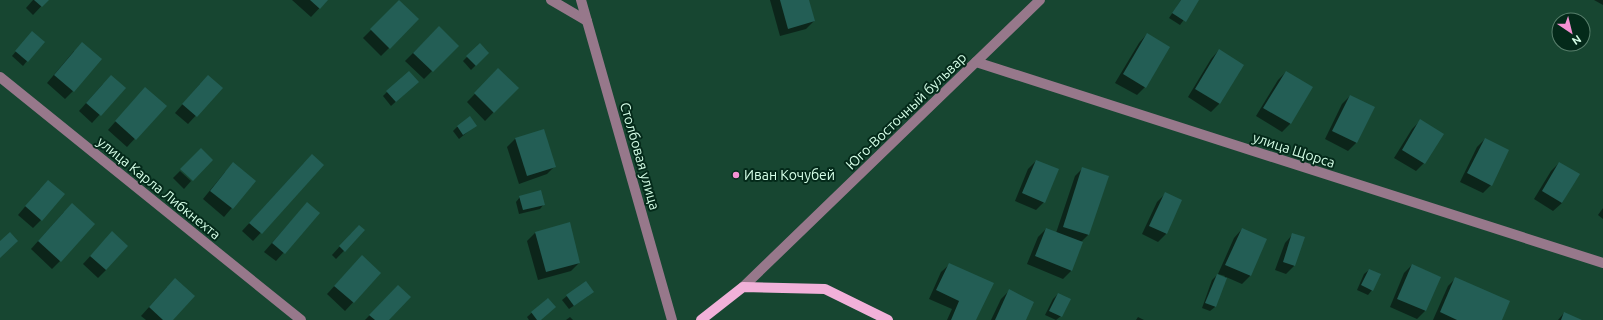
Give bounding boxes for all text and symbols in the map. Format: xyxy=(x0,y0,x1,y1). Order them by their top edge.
north arrow xyxy=(1551,12,1591,52)
text: N xyxy=(1570,33,1584,47)
street label: Юго-Восточный бульвар xyxy=(842,49,970,173)
street label: Столбовая улица xyxy=(617,100,663,212)
street label: улица Щорса xyxy=(1251,129,1337,171)
street label: улица Карла Либкнехта xyxy=(94,133,224,243)
place label: Иван Кочубей xyxy=(744,167,835,183)
marker: Иван Кочубей xyxy=(731,170,741,180)

